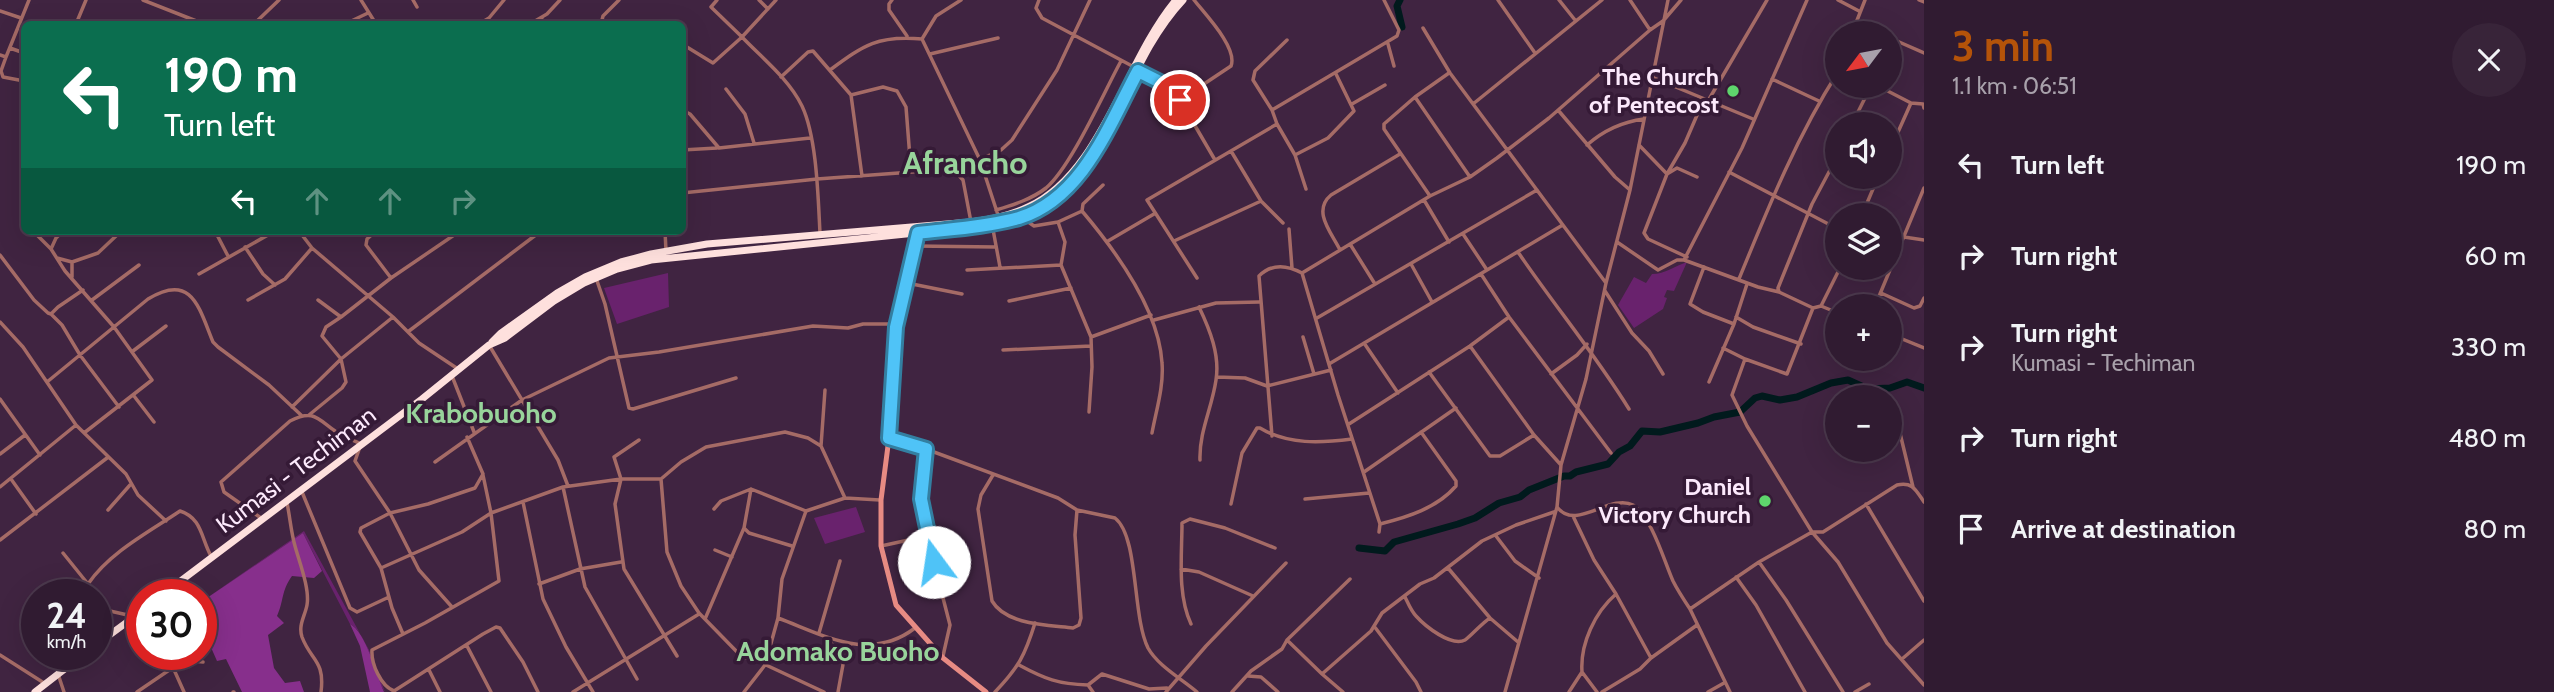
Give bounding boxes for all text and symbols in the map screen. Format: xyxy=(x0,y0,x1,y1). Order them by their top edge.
text: 3 min xyxy=(1952,20,2054,72)
north arrow xyxy=(1825,21,1902,98)
map controls xyxy=(1825,21,1902,462)
button: close xyxy=(2452,23,2526,97)
text: 190 m xyxy=(164,45,298,104)
icon: left xyxy=(49,49,140,140)
place label: The Church of Pentecost xyxy=(1589,62,1719,119)
pin xyxy=(1150,70,1210,130)
text: 1.1 km · 06:51 xyxy=(1952,72,2077,100)
icon: arrive xyxy=(1161,81,1199,119)
marker: The Church of Pentecost xyxy=(1725,83,1741,99)
text: Turn left xyxy=(164,105,275,144)
button: sound xyxy=(1825,112,1902,189)
district label: Afrancho xyxy=(903,143,1027,182)
icon: left xyxy=(1952,146,1990,184)
text: Turn left xyxy=(2011,149,2104,181)
text: 190 m xyxy=(2456,149,2526,181)
icon: left xyxy=(225,182,263,220)
icon: ahead xyxy=(298,182,336,220)
icon: ahead xyxy=(371,182,409,220)
icon: right xyxy=(444,182,482,220)
button: layers xyxy=(1825,203,1902,280)
icon: right xyxy=(1952,237,1990,275)
text: Turn right xyxy=(2011,240,2117,272)
text: 60 m xyxy=(2464,240,2526,272)
button: + xyxy=(1825,294,1902,371)
text: Turn right xyxy=(2011,317,2117,349)
icon: right xyxy=(1952,328,1990,366)
text: 330 m xyxy=(2451,331,2526,363)
text: Kumasi - Techiman xyxy=(2011,349,2195,377)
button: − xyxy=(1825,385,1902,462)
district label: Krabobuoho xyxy=(405,396,557,430)
street label: Kumasi - Techiman xyxy=(210,400,381,539)
icon: right xyxy=(1952,419,1990,457)
text: Turn right xyxy=(2011,422,2117,454)
text: 480 m xyxy=(2448,422,2526,454)
place label: Daniel Victory Church xyxy=(1599,472,1751,529)
marker: Daniel Victory Church xyxy=(1757,493,1773,509)
icon: arrive xyxy=(1952,510,1990,548)
text: Arrive at destination xyxy=(2011,513,2236,545)
text: 80 m xyxy=(2463,513,2526,545)
position arrow xyxy=(897,525,971,599)
speed limit sign: 30 xyxy=(126,579,217,670)
text: 24 xyxy=(46,594,87,637)
text: km/h xyxy=(47,631,86,653)
district label: Adomako Buoho xyxy=(737,634,939,668)

